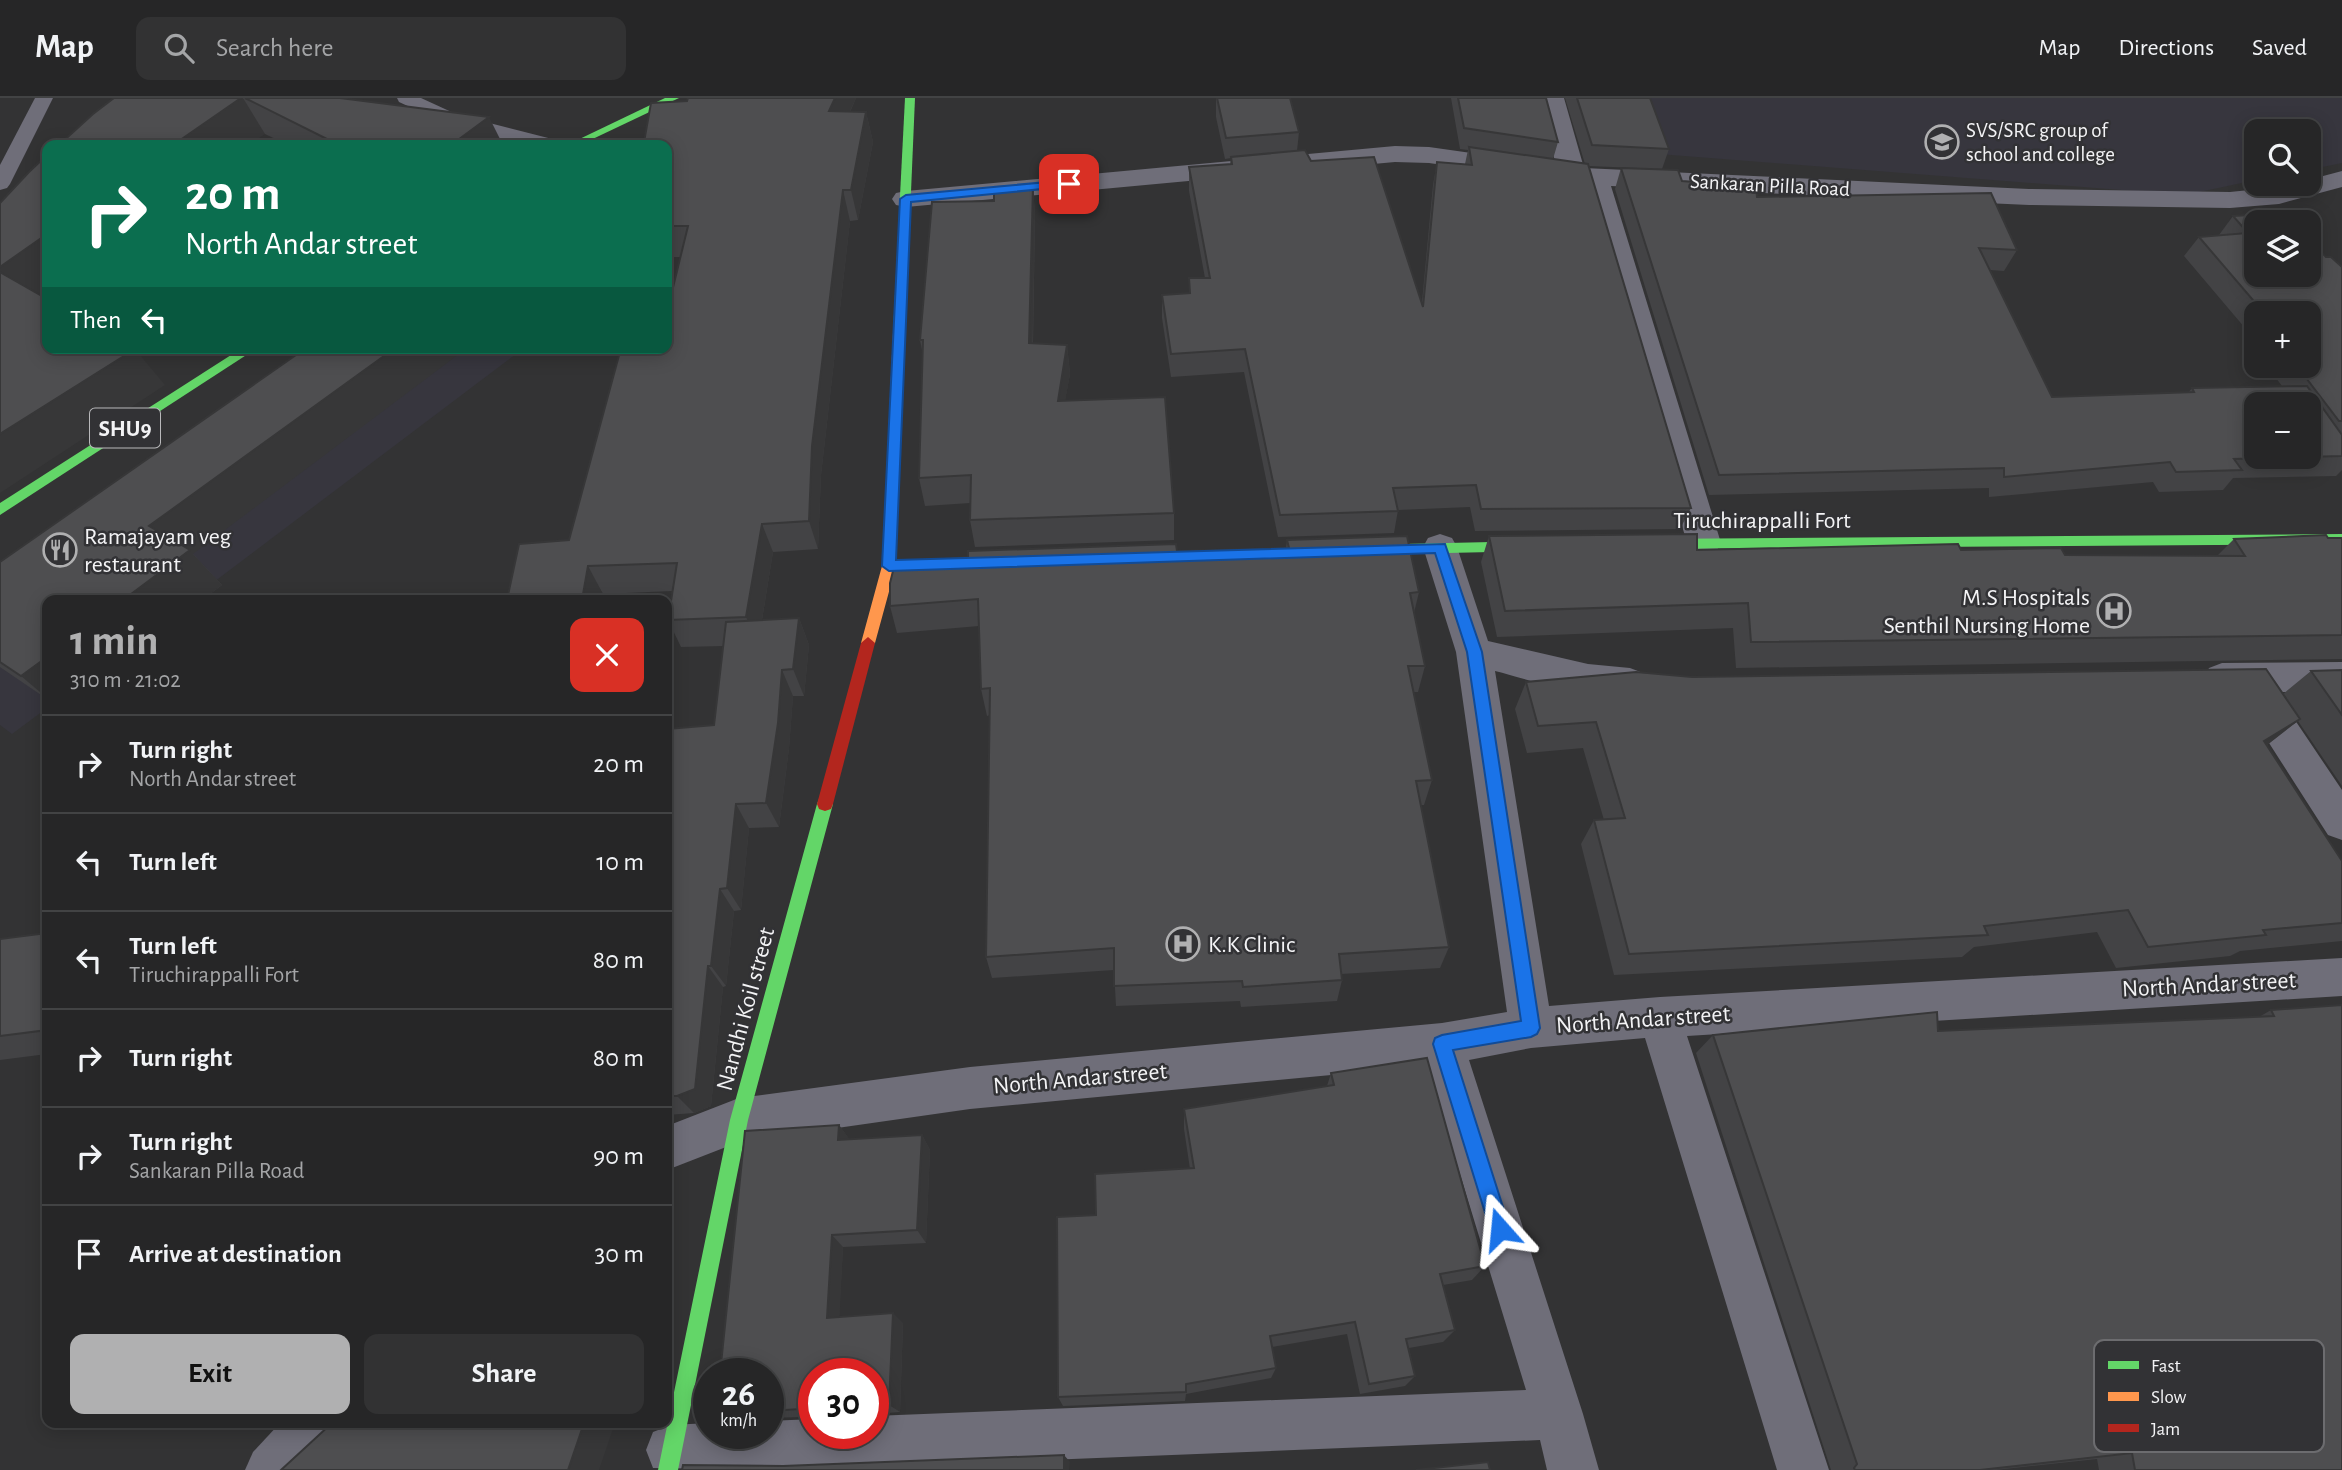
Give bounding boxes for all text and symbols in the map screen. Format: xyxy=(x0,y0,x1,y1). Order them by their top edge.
search box xyxy=(136,17,626,80)
icon: search xyxy=(160,29,198,67)
text: Map xyxy=(35,31,94,64)
text: Search here xyxy=(216,35,334,61)
text: Map xyxy=(2038,36,2080,60)
text: Directions xyxy=(2118,36,2214,60)
text: Saved xyxy=(2252,36,2307,60)
map controls xyxy=(2244,119,2321,469)
button: search xyxy=(2244,119,2321,196)
place label: SVS/SRC group of school and college xyxy=(1966,120,2115,165)
school or university icon: SVS/SRC group of school and college xyxy=(1923,123,1961,161)
pin xyxy=(1039,154,1099,214)
icon: arrive xyxy=(1050,165,1088,203)
icon: right xyxy=(70,168,161,259)
text: 20 m xyxy=(185,170,281,219)
street label: Sankaran Pilla Road xyxy=(1689,171,1851,200)
button: layers xyxy=(2244,210,2321,287)
text: North Andar street xyxy=(185,228,417,260)
icon: left xyxy=(135,301,173,339)
button: + xyxy=(2244,301,2321,378)
text: Then xyxy=(70,307,121,333)
button: − xyxy=(2244,392,2321,469)
road number: SHU9 xyxy=(90,408,160,448)
street label: Tiruchirappalli Fort xyxy=(1673,509,1851,533)
place label: Ramajayam veg restaurant xyxy=(84,525,232,577)
restaurant icon: Ramajayam veg restaurant xyxy=(41,531,79,569)
place label: M.S Hospitals Senthil Nursing Home xyxy=(1884,586,2090,638)
hospital icon: M.S Hospitals Senthil Nursing Home xyxy=(2095,592,2133,630)
button: close xyxy=(570,618,644,692)
text: 1 min xyxy=(70,620,159,662)
text: 310 m · 21:02 xyxy=(70,669,181,692)
text: Turn right xyxy=(129,737,232,763)
icon: right xyxy=(70,745,108,783)
text: 20 m xyxy=(593,751,644,777)
text: North Andar street xyxy=(129,768,296,791)
icon: left xyxy=(70,843,108,881)
text: Turn left xyxy=(129,849,217,875)
text: 10 m xyxy=(596,849,644,875)
street label: Nandhi Koil street xyxy=(713,925,779,1093)
hospital icon: K.K Clinic xyxy=(1164,925,1202,963)
text: Turn left xyxy=(129,933,217,959)
place label: K.K Clinic xyxy=(1208,933,1295,957)
icon: left xyxy=(70,941,108,979)
text: 80 m xyxy=(593,947,644,973)
text: Tiruchirappalli Fort xyxy=(129,964,299,987)
street label: North Andar street xyxy=(2121,968,2297,1002)
street label: North Andar street xyxy=(1555,1002,1731,1038)
icon: right xyxy=(70,1039,108,1077)
text: Turn right xyxy=(129,1045,232,1071)
text: 80 m xyxy=(593,1045,644,1071)
street label: North Andar street xyxy=(992,1059,1168,1099)
text: Turn right xyxy=(129,1129,232,1155)
icon: right xyxy=(70,1137,108,1175)
text: 90 m xyxy=(593,1143,644,1169)
text: Sankaran Pilla Road xyxy=(129,1160,304,1183)
position arrow xyxy=(1463,1192,1537,1266)
icon: arrive xyxy=(70,1235,108,1273)
text: Arrive at destination xyxy=(129,1241,342,1267)
text: 30 m xyxy=(594,1241,644,1267)
button: Exit xyxy=(70,1334,350,1414)
button: Share xyxy=(364,1334,644,1414)
legend xyxy=(2094,1340,2324,1452)
text: Fast xyxy=(2151,1357,2181,1376)
speed limit sign: 30 xyxy=(798,1358,889,1449)
text: 26 xyxy=(722,1377,755,1412)
text: Slow xyxy=(2151,1388,2187,1407)
text: km/h xyxy=(720,1412,757,1430)
text: Jam xyxy=(2151,1420,2180,1439)

